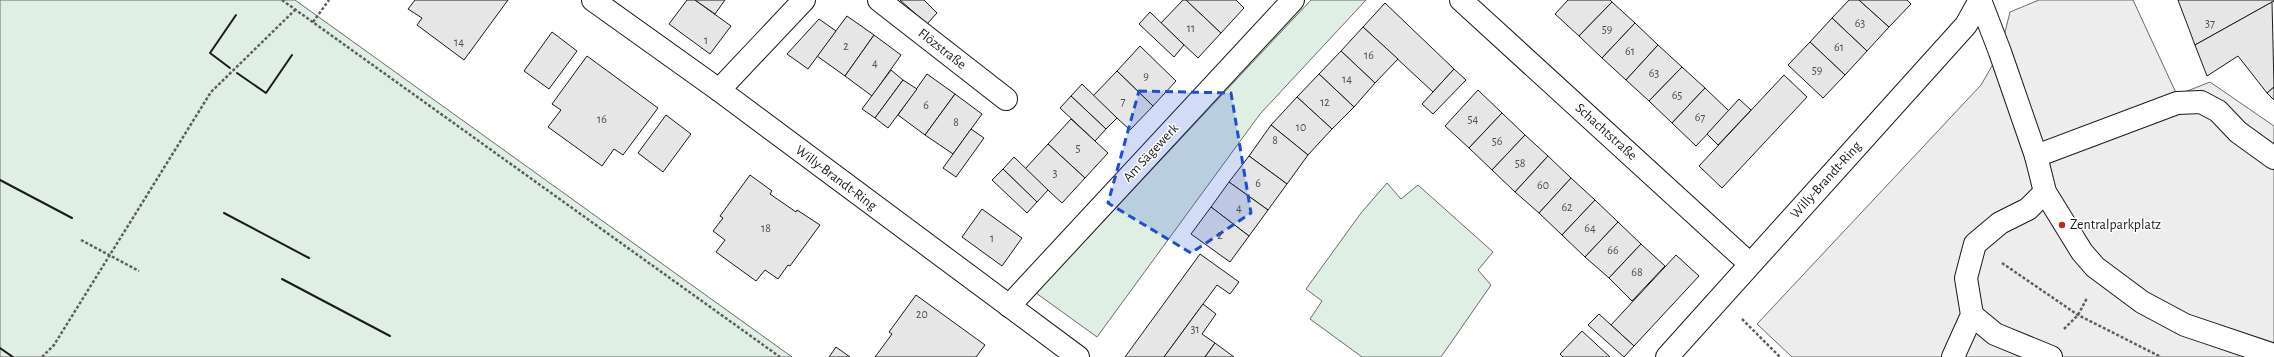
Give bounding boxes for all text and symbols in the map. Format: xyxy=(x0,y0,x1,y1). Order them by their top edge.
house number: 63 xyxy=(1855,17,1865,29)
house number: 37 xyxy=(2205,17,2215,29)
house number: 11 xyxy=(1187,22,1195,34)
house number: 59 xyxy=(1602,23,1613,35)
street label: Flözstraße xyxy=(915,26,969,72)
house number: 1 xyxy=(704,34,708,46)
house number: 14 xyxy=(454,36,464,48)
house number: 2 xyxy=(843,40,849,52)
house number: 61 xyxy=(1834,41,1844,53)
house number: 61 xyxy=(1625,45,1635,57)
house number: 16 xyxy=(1364,49,1374,61)
house number: 4 xyxy=(872,57,878,69)
house number: 59 xyxy=(1812,64,1823,76)
house number: 63 xyxy=(1649,67,1659,79)
house number: 9 xyxy=(1143,70,1149,82)
house number: 14 xyxy=(1342,73,1352,85)
house number: 65 xyxy=(1672,89,1682,101)
house number: 7 xyxy=(1120,95,1126,107)
house number: 12 xyxy=(1320,96,1330,108)
house number: 6 xyxy=(923,99,929,111)
street label: Schachtstraße xyxy=(1573,101,1639,163)
house number: 67 xyxy=(1695,111,1705,123)
house number: 16 xyxy=(597,113,607,125)
house number: 54 xyxy=(1468,113,1479,125)
house number: 8 xyxy=(953,116,959,128)
street label: Am Sägewerk xyxy=(1121,121,1182,185)
house number: 10 xyxy=(1296,121,1306,133)
house number: 8 xyxy=(1272,134,1278,146)
house number: 56 xyxy=(1492,135,1503,147)
street label: Willy-Brandt-Ring xyxy=(1788,139,1864,221)
house number: 5 xyxy=(1075,142,1081,154)
street label: Willy-Brandt-Ring xyxy=(793,143,880,213)
house number: 58 xyxy=(1515,157,1526,169)
house number: 3 xyxy=(1053,167,1058,179)
house number: 6 xyxy=(1255,177,1261,189)
house number: 60 xyxy=(1537,179,1549,191)
house number: 62 xyxy=(1561,201,1573,213)
house number: 4 xyxy=(1236,202,1242,214)
place label: Zentralparkplatz xyxy=(2070,218,2161,232)
marker: Zentralparkplatz xyxy=(2057,220,2067,230)
house number: 18 xyxy=(761,222,771,234)
house number: 64 xyxy=(1584,222,1596,234)
house number: 2 xyxy=(1217,229,1223,241)
house number: 1 xyxy=(990,232,994,244)
house number: 66 xyxy=(1607,244,1619,256)
house number: 68 xyxy=(1631,266,1643,278)
house number: 20 xyxy=(916,308,928,320)
house number: 31 xyxy=(1190,323,1200,335)

